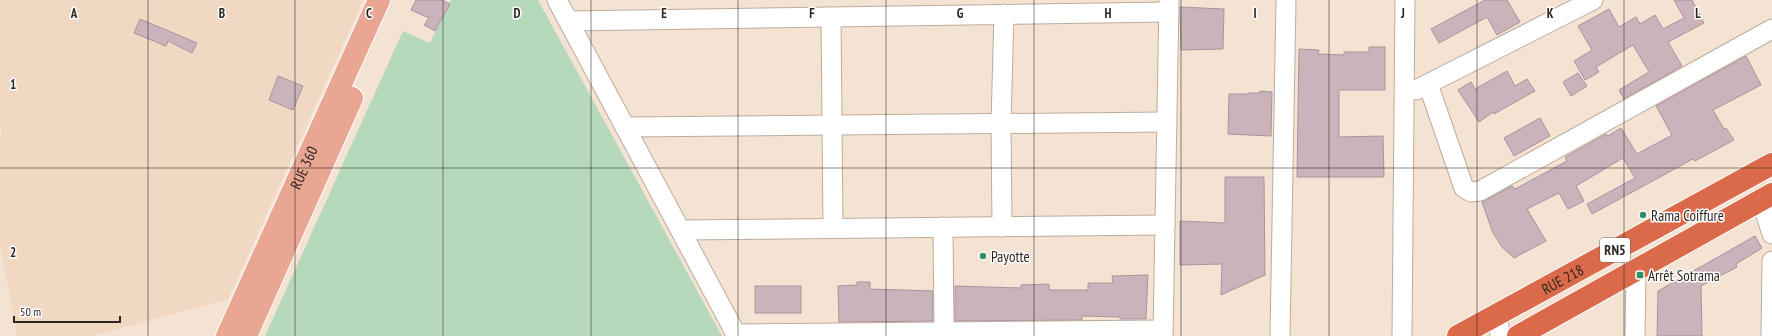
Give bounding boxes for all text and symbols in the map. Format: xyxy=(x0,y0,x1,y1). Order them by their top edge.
text: A xyxy=(70,5,78,22)
text: B xyxy=(219,5,225,22)
text: C xyxy=(366,5,372,22)
text: D xyxy=(514,5,521,22)
text: E xyxy=(661,5,667,22)
text: F xyxy=(809,5,815,22)
text: G xyxy=(957,5,964,22)
text: H xyxy=(1105,5,1112,22)
text: I xyxy=(1253,5,1257,22)
text: J xyxy=(1400,5,1405,22)
text: K xyxy=(1547,5,1554,22)
text: L xyxy=(1695,5,1701,22)
text: 1 xyxy=(10,76,16,93)
street label: RUE 360 xyxy=(285,143,321,192)
place label: Rama Coiffure xyxy=(1651,206,1724,225)
marker: Rama Coiffure xyxy=(1638,210,1648,220)
road number: RN5 xyxy=(1600,238,1630,262)
text: 2 xyxy=(10,244,16,261)
place label: Payotte xyxy=(991,247,1030,266)
marker: Payotte xyxy=(978,251,988,261)
street label: RUE 218 xyxy=(1538,260,1587,298)
place label: Arrêt Sotrama xyxy=(1648,266,1720,285)
marker: Arrêt Sotrama xyxy=(1635,270,1645,280)
scale bar xyxy=(14,298,120,324)
text: 50 m xyxy=(20,304,41,319)

